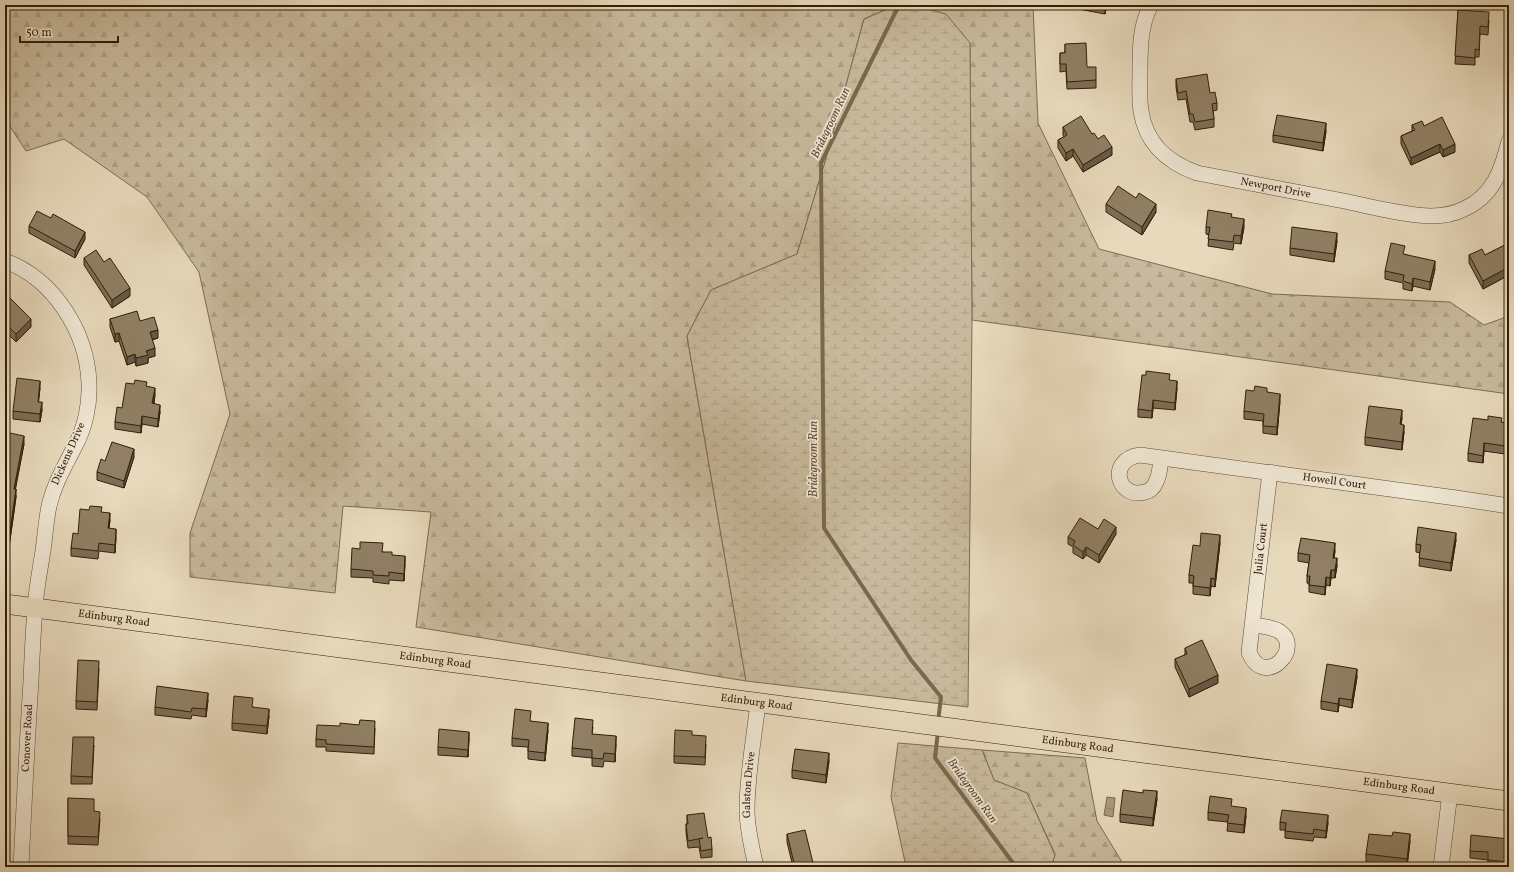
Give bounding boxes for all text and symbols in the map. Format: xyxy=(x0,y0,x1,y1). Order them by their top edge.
scale bar xyxy=(20,18,118,44)
text: 50 m xyxy=(26,25,52,41)
water label: Bridegroom Run xyxy=(808,85,854,161)
street label: Newport Drive xyxy=(1239,174,1312,202)
street label: Dickens Drive xyxy=(48,420,90,488)
water label: Bridegroom Run xyxy=(806,421,822,497)
street label: Howell Court xyxy=(1302,470,1368,493)
street label: Julia Court xyxy=(1251,522,1272,575)
street label: Edinburg Road xyxy=(77,606,151,630)
street label: Edinburg Road xyxy=(399,648,472,672)
street label: Edinburg Road xyxy=(720,690,793,715)
street label: Conover Road xyxy=(19,704,37,772)
street label: Edinburg Road xyxy=(1041,732,1115,757)
street label: Galston Drive xyxy=(739,751,759,818)
water label: Bridegroom Run xyxy=(943,755,1001,827)
street label: Edinburg Road xyxy=(1362,774,1436,799)

